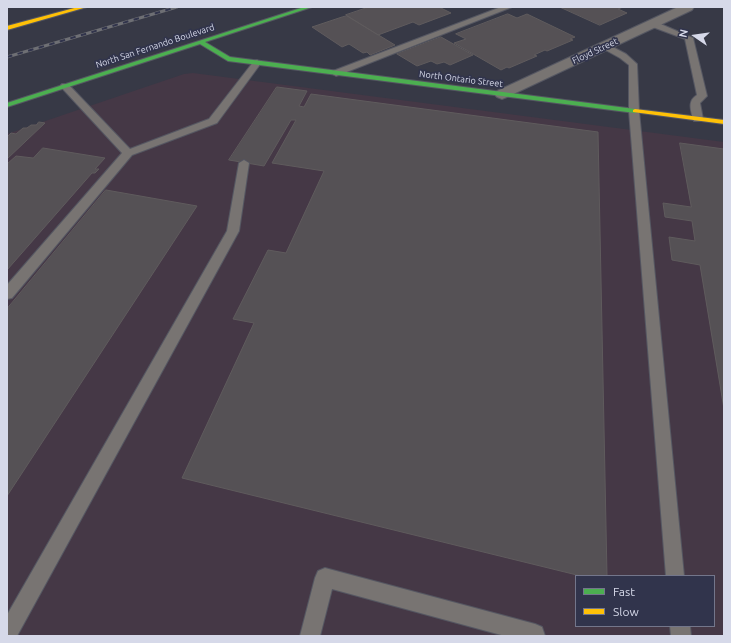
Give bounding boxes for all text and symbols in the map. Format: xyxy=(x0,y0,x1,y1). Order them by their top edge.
north arrow xyxy=(675,16,715,56)
street label: North San Fernando Boulevard xyxy=(94,22,216,70)
text: N xyxy=(677,28,690,39)
street label: Floyd Street xyxy=(570,36,620,66)
street label: North Ontario Street xyxy=(419,69,503,89)
legend xyxy=(575,575,715,627)
text: Fast xyxy=(613,585,635,598)
text: Slow xyxy=(613,605,639,618)

